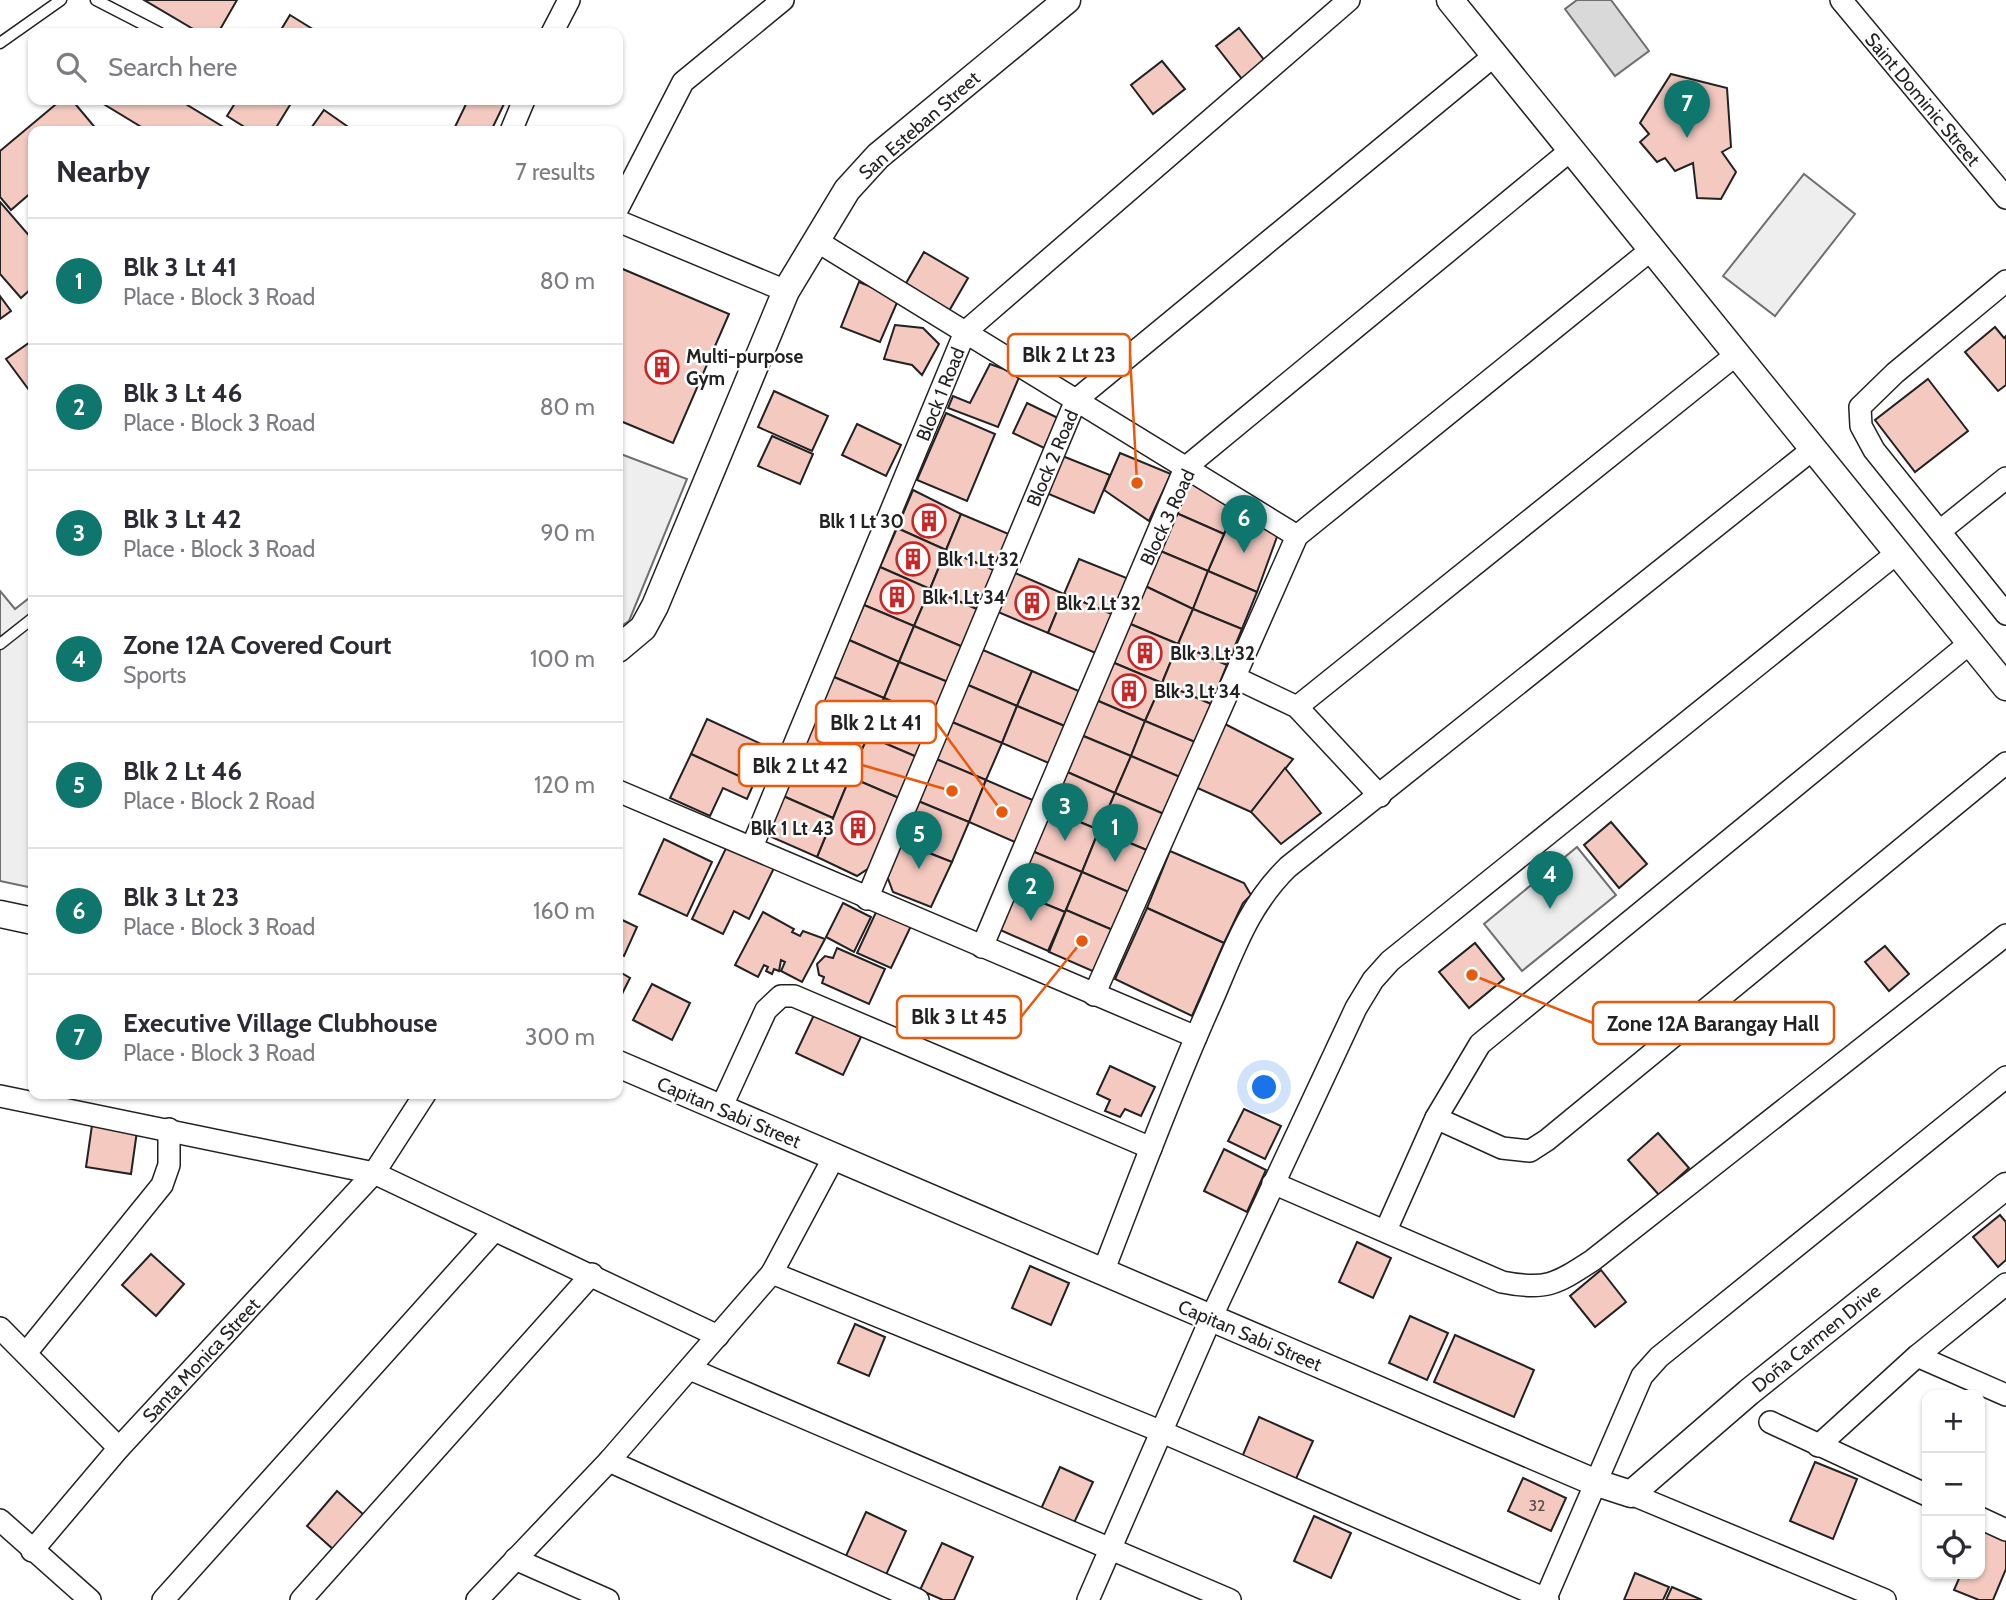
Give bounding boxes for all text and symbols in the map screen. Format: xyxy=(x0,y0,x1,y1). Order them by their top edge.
search box xyxy=(28,28,623,105)
street label: Saint Dominic Street xyxy=(1860,28,1985,171)
icon: search xyxy=(52,48,90,86)
text: Search here xyxy=(108,51,237,83)
street label: San Esteban Street xyxy=(854,66,985,184)
pin: 7 xyxy=(1664,80,1710,138)
text: Nearby xyxy=(56,153,150,190)
text: 7 results xyxy=(515,158,595,186)
text: Blk 3 Lt 41 xyxy=(123,251,237,283)
text: 1 xyxy=(75,267,83,295)
text: 80 m xyxy=(540,267,595,295)
text: Place · Block 3 Road xyxy=(123,283,315,311)
callout: Blk 2 Lt 23 xyxy=(1008,334,1130,376)
text: Blk 2 Lt 23 xyxy=(1022,342,1116,367)
street label: Block 1 Road xyxy=(911,344,970,444)
place label: Multi-purpose Gym xyxy=(686,345,803,390)
building icon: Multi-purpose Gym xyxy=(643,348,681,386)
text: Blk 3 Lt 46 xyxy=(123,377,242,409)
text: 2 xyxy=(73,393,85,421)
text: 80 m xyxy=(540,393,595,421)
street label: Block 2 Road xyxy=(1022,406,1083,510)
text: Place · Block 3 Road xyxy=(123,409,315,437)
street label: Block 3 Road xyxy=(1135,466,1200,569)
pin: 6 xyxy=(1221,495,1267,553)
building icon: Blk 1 Lt 30 xyxy=(910,502,948,540)
text: Blk 3 Lt 42 xyxy=(123,503,242,535)
place label: Blk 1 Lt 30 xyxy=(819,510,904,533)
text: 3 xyxy=(73,519,85,547)
text: 90 m xyxy=(541,519,595,547)
text: Place · Block 3 Road xyxy=(123,535,315,563)
building icon: Blk 1 Lt 32 xyxy=(894,540,932,578)
place label: Blk 1 Lt 32 xyxy=(937,548,1019,571)
building icon: Blk 1 Lt 34 xyxy=(878,578,916,616)
building icon: Blk 2 Lt 32 xyxy=(1013,584,1051,622)
place label: Blk 1 Lt 34 xyxy=(922,586,1006,609)
place label: Blk 2 Lt 32 xyxy=(1056,592,1141,615)
text: Zone 12A Covered Court xyxy=(123,629,391,661)
building icon: Blk 3 Lt 32 xyxy=(1126,634,1164,672)
place label: Blk 3 Lt 32 xyxy=(1170,642,1255,665)
text: 4 xyxy=(72,645,86,673)
text: 100 m xyxy=(530,645,595,673)
text: Sports xyxy=(123,661,186,689)
building icon: Blk 3 Lt 34 xyxy=(1110,672,1148,710)
place label: Blk 3 Lt 34 xyxy=(1154,680,1241,703)
callout: Blk 2 Lt 41 xyxy=(816,701,936,743)
text: Blk 2 Lt 41 xyxy=(830,710,922,735)
callout: Blk 2 Lt 42 xyxy=(739,744,862,786)
text: Blk 2 Lt 42 xyxy=(752,753,848,778)
text: Blk 2 Lt 46 xyxy=(123,755,242,787)
text: 5 xyxy=(73,771,85,799)
text: 120 m xyxy=(534,771,595,799)
pin: 3 xyxy=(1042,783,1088,841)
text: Place · Block 2 Road xyxy=(123,787,315,815)
pin: 1 xyxy=(1092,804,1138,862)
building icon: Blk 1 Lt 43 xyxy=(839,809,877,847)
pin: 5 xyxy=(896,811,942,869)
place label: Blk 1 Lt 43 xyxy=(750,817,834,840)
pin: 4 xyxy=(1527,851,1573,909)
pin: 2 xyxy=(1008,863,1054,921)
text: Blk 3 Lt 23 xyxy=(123,881,239,913)
text: 6 xyxy=(73,897,85,925)
text: 160 m xyxy=(533,897,595,925)
text: Place · Block 3 Road xyxy=(123,913,315,941)
callout: Blk 3 Lt 45 xyxy=(897,996,1021,1038)
callout: Zone 12A Barangay Hall xyxy=(1593,1002,1834,1044)
text: Blk 3 Lt 45 xyxy=(911,1004,1007,1029)
text: Executive Village Clubhouse xyxy=(123,1007,437,1039)
text: Zone 12A Barangay Hall xyxy=(1607,1011,1820,1036)
text: 7 xyxy=(73,1023,85,1051)
text: 300 m xyxy=(525,1023,595,1051)
text: Place · Block 3 Road xyxy=(123,1039,315,1067)
your location xyxy=(1247,1070,1281,1104)
street label: Capitan Sabi Street xyxy=(654,1072,805,1153)
street label: Doña Carmen Drive xyxy=(1747,1279,1886,1397)
street label: Santa Monica Street xyxy=(138,1293,265,1427)
street label: Capitan Sabi Street xyxy=(1175,1295,1326,1376)
map controls xyxy=(1922,1390,1985,1579)
button: + xyxy=(1922,1390,1985,1453)
button: − xyxy=(1922,1453,1985,1516)
house number: 32 xyxy=(1528,1496,1546,1515)
button: locate xyxy=(1922,1516,1985,1579)

